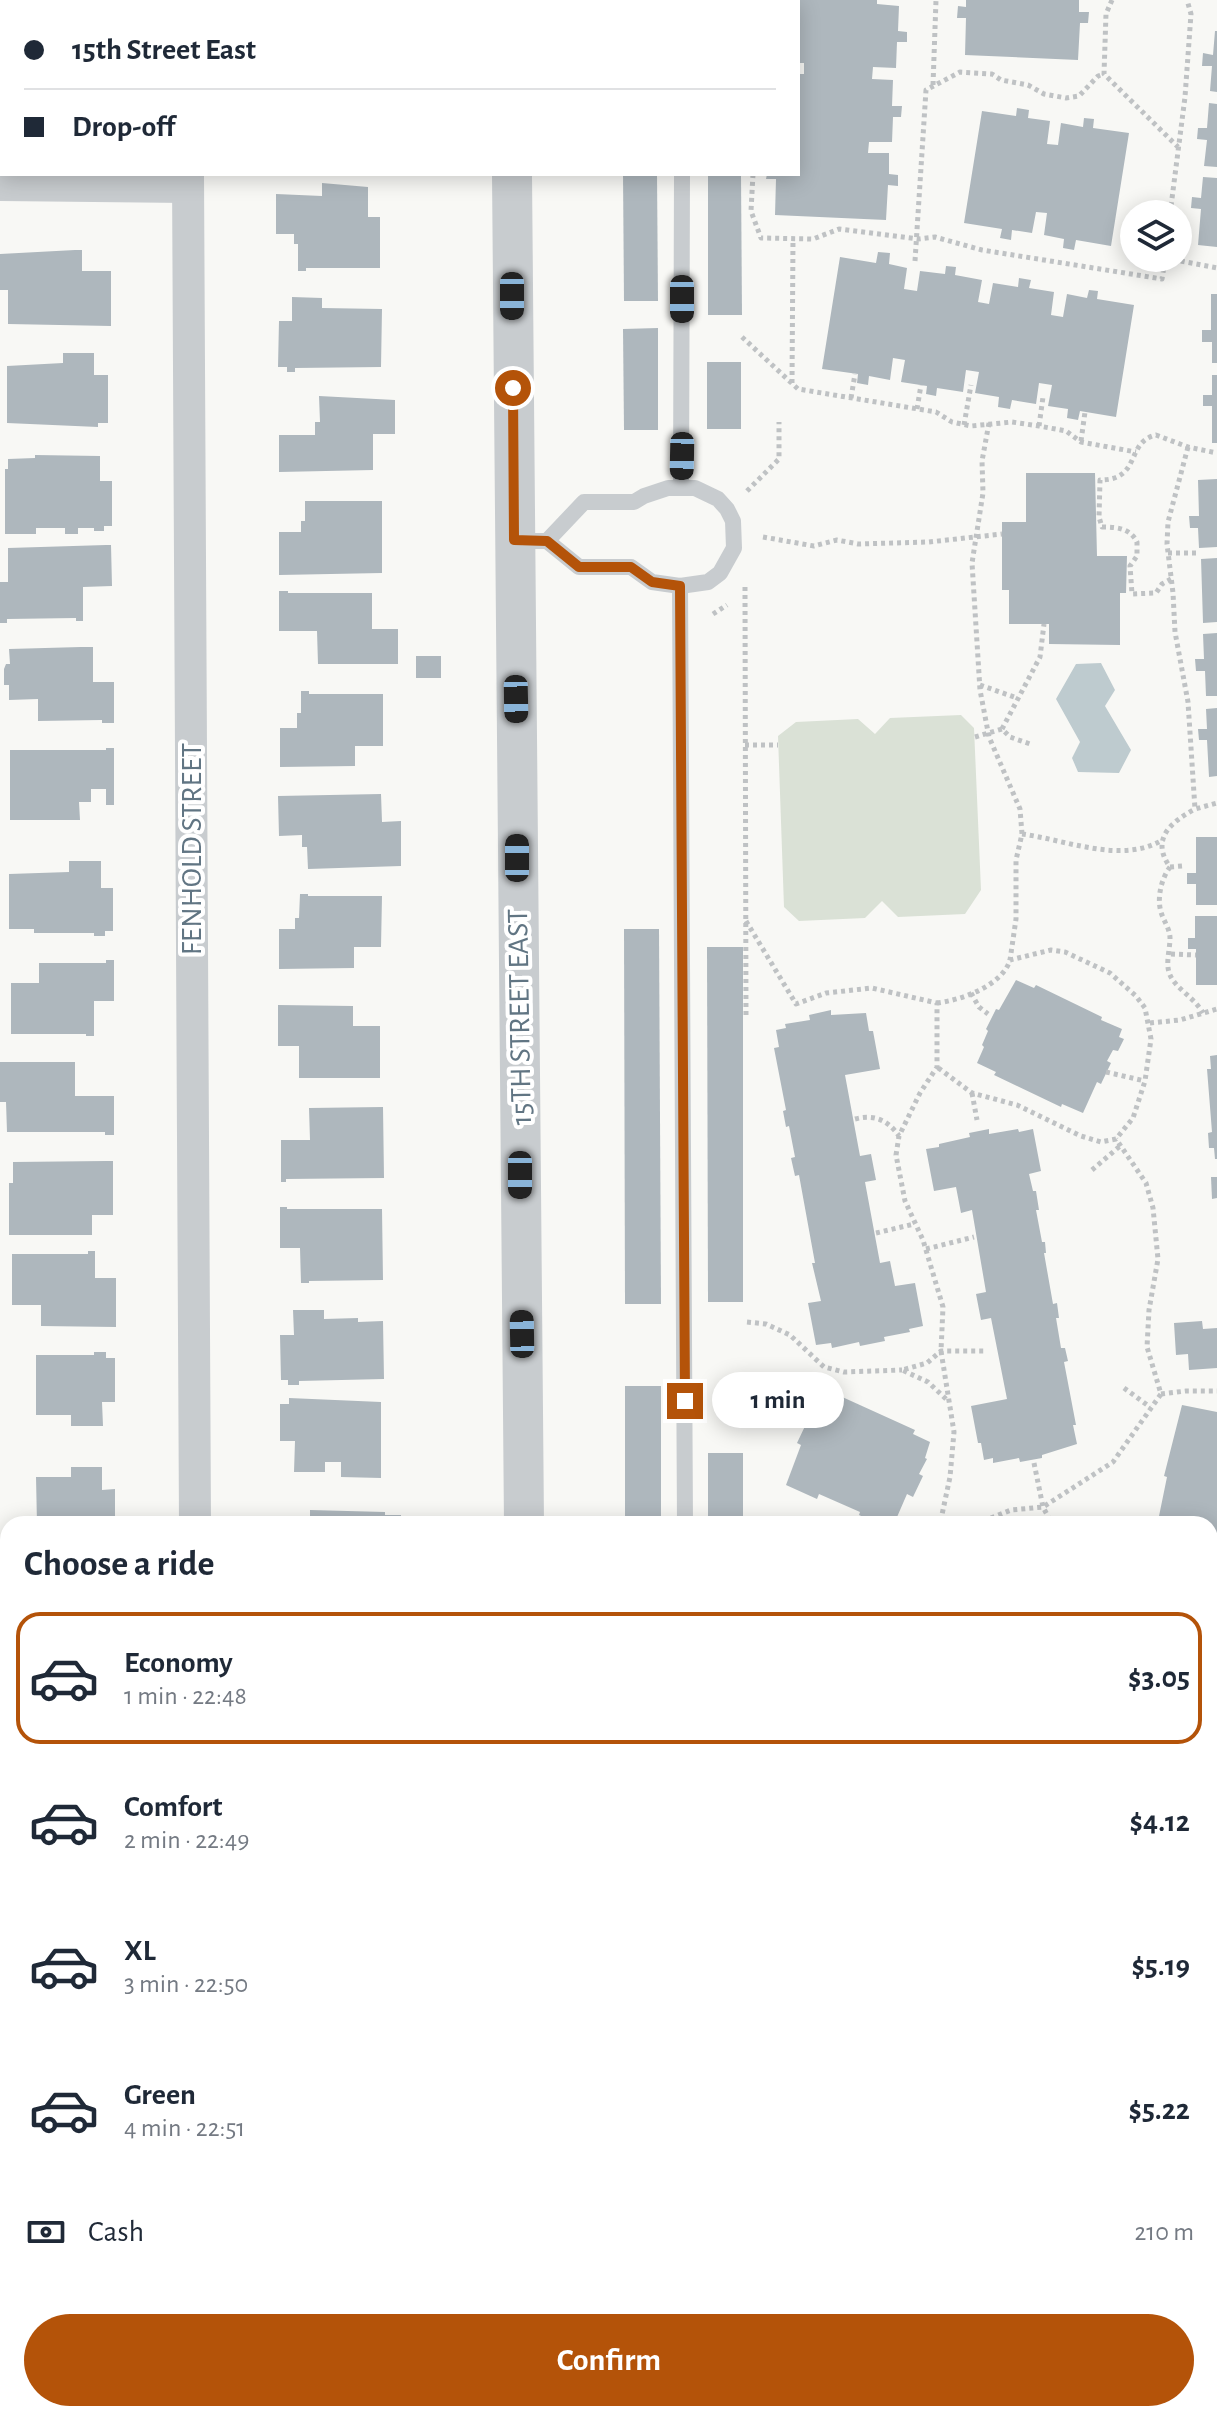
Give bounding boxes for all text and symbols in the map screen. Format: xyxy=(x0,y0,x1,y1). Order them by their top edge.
text: 15th Street East xyxy=(72,35,256,65)
text: Drop-off xyxy=(72,112,175,142)
map controls xyxy=(1120,200,1192,272)
button: layers xyxy=(1120,200,1192,272)
car xyxy=(500,272,524,320)
car xyxy=(670,275,694,323)
route start xyxy=(495,370,531,406)
car xyxy=(670,432,694,480)
car xyxy=(504,675,528,723)
street label: FENHOLD STREET xyxy=(177,742,207,955)
car xyxy=(505,834,529,882)
street label: 15TH STREET EAST xyxy=(503,908,537,1126)
car xyxy=(508,1151,532,1199)
car xyxy=(510,1310,534,1358)
callout: 1 min xyxy=(713,1373,845,1429)
route end xyxy=(667,1383,703,1419)
text: 1 min xyxy=(751,1387,805,1413)
text: Choose a ride xyxy=(24,1546,214,1582)
icon: car xyxy=(28,1642,100,1714)
text: Economy xyxy=(124,1648,233,1678)
text: $3.05 xyxy=(1128,1663,1190,1693)
text: 1 min · 22:48 xyxy=(124,1683,247,1709)
icon: car xyxy=(28,1786,100,1858)
text: Comfort xyxy=(124,1792,223,1822)
text: $4.12 xyxy=(1130,1807,1190,1837)
text: 2 min · 22:49 xyxy=(124,1827,250,1853)
icon: car xyxy=(28,1930,100,2002)
text: XL xyxy=(124,1936,156,1966)
text: $5.19 xyxy=(1131,1951,1190,1981)
text: 3 min · 22:50 xyxy=(124,1971,248,1997)
icon: car xyxy=(28,2074,100,2146)
text: Green xyxy=(124,2080,196,2110)
text: $5.22 xyxy=(1128,2095,1190,2125)
text: 4 min · 22:51 xyxy=(124,2115,245,2141)
icon: cash xyxy=(24,2210,68,2254)
text: Cash xyxy=(88,2217,144,2247)
text: 210 m xyxy=(1134,2219,1194,2245)
button: Confirm xyxy=(24,2314,1194,2406)

